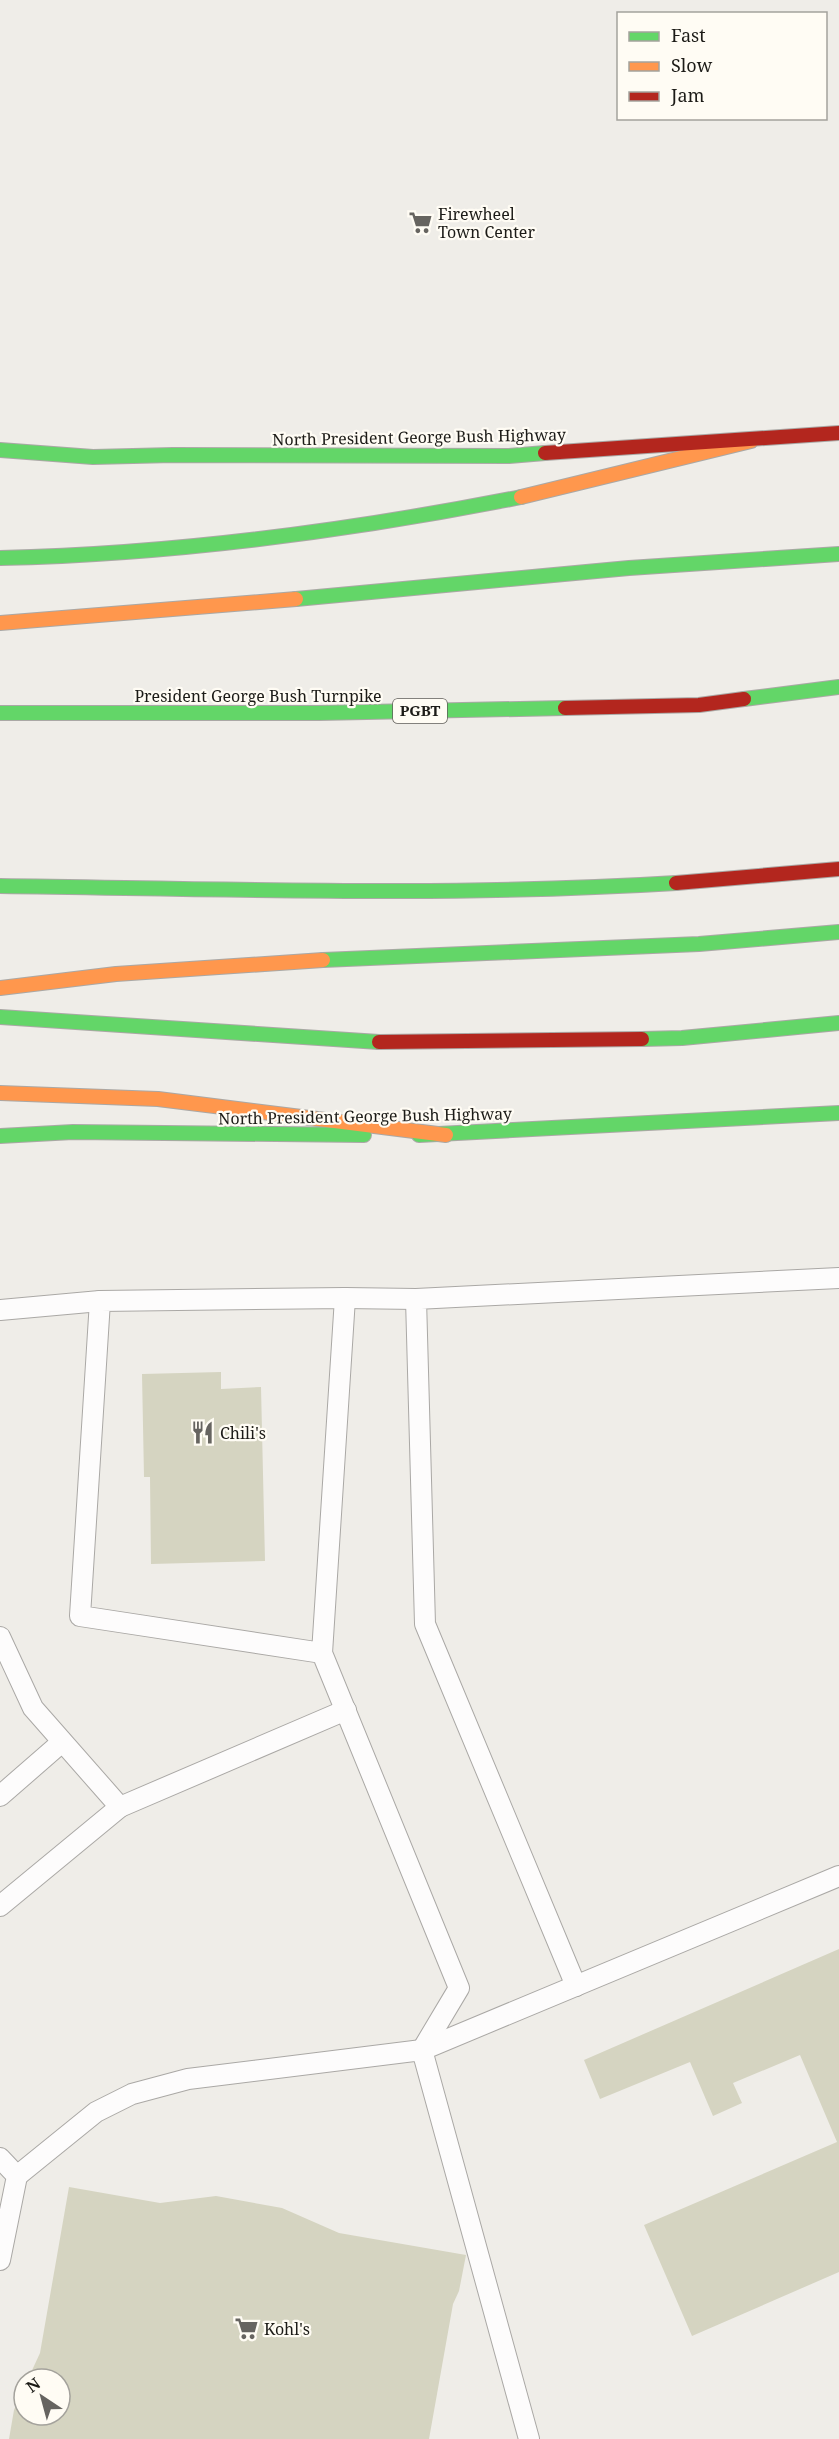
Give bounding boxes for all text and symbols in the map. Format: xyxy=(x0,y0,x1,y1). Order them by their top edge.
legend xyxy=(617,12,827,120)
text: Fast xyxy=(671,23,706,47)
text: Slow xyxy=(671,53,713,77)
text: Jam xyxy=(670,83,705,107)
place label: Firewheel Town Center xyxy=(438,203,535,243)
supermarket icon: Firewheel Town Center xyxy=(407,210,433,236)
street label: North President George Bush Highway xyxy=(272,423,567,451)
street label: President George Bush Turnpike xyxy=(134,685,382,707)
road number: PGBT xyxy=(393,699,447,723)
street label: North President George Bush Highway xyxy=(218,1102,513,1130)
restaurant icon: Chili's xyxy=(189,1420,215,1446)
place label: Chili's xyxy=(220,1422,266,1444)
supermarket icon: Kohl's xyxy=(233,2316,259,2342)
place label: Kohl's xyxy=(264,2318,310,2340)
north arrow xyxy=(12,2367,72,2427)
text: N xyxy=(22,2372,45,2397)

